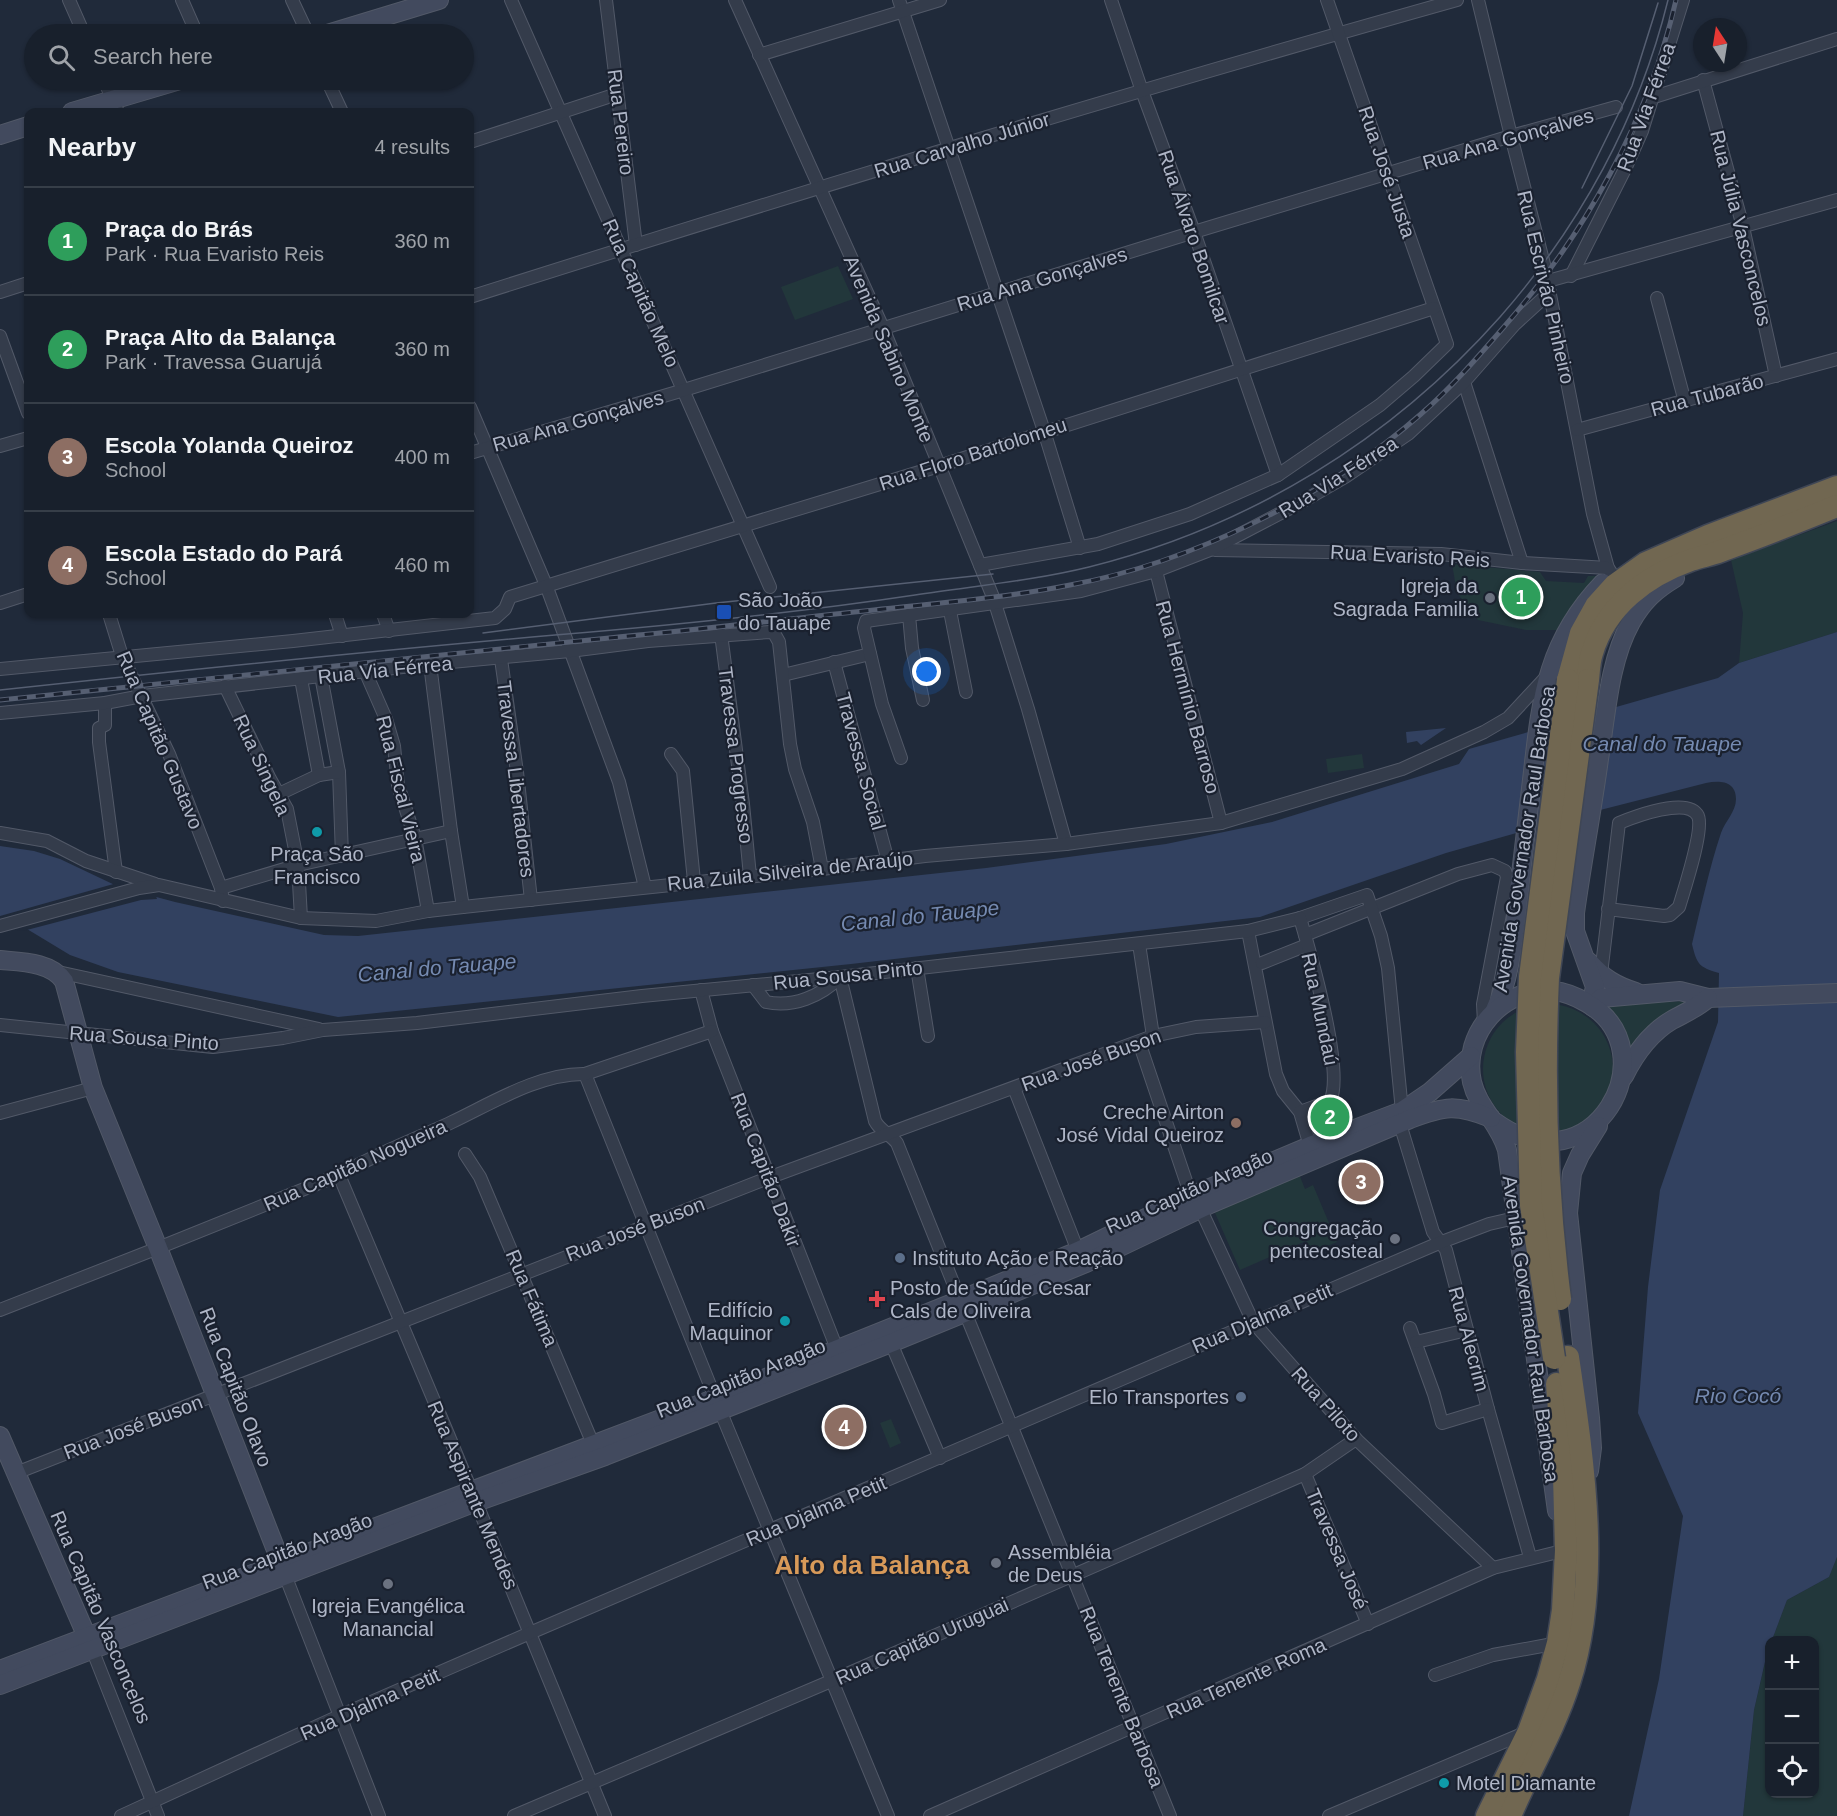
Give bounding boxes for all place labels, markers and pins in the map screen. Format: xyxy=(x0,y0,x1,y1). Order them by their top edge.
pin: 1 xyxy=(1502,574,1540,620)
place label: Igreja da Sagrada Familia xyxy=(1332,575,1479,620)
place label: São João do Tauape xyxy=(738,589,831,634)
marker: Igreja da Sagrada Familia xyxy=(1483,591,1497,605)
marker: São João do Tauape xyxy=(715,603,733,621)
marker: Praça São Francisco xyxy=(310,825,324,839)
place label: Praça São Francisco xyxy=(270,843,364,888)
pin: 2 xyxy=(1310,1094,1350,1140)
place label: Creche Airton José Vidal Queiroz xyxy=(1057,1101,1224,1146)
marker: Creche Airton José Vidal Queiroz xyxy=(1229,1116,1243,1130)
pin: 3 xyxy=(1342,1160,1380,1204)
place label: Congregação pentecosteal xyxy=(1263,1217,1383,1262)
marker: Congregação pentecosteal xyxy=(1388,1232,1402,1246)
place label: Instituto Ação e Reação xyxy=(912,1247,1123,1269)
marker: Instituto Ação e Reação xyxy=(893,1251,907,1265)
place label: Posto de Saúde Cesar Cals de Oliveira xyxy=(890,1277,1092,1322)
marker: Posto de Saúde Cesar Cals de Oliveira xyxy=(868,1290,886,1308)
place label: Edifício Maquinor xyxy=(690,1299,773,1344)
marker: Edifício Maquinor xyxy=(778,1314,792,1328)
place label: Elo Transportes xyxy=(1089,1386,1229,1408)
marker: Elo Transportes xyxy=(1234,1390,1248,1404)
pin: 4 xyxy=(824,1404,864,1450)
place label: Assembléia de Deus xyxy=(1008,1541,1112,1586)
marker: Assembléia de Deus xyxy=(989,1556,1003,1570)
marker: Igreja Evangélica Manancial xyxy=(381,1577,395,1591)
place label: Igreja Evangélica Manancial xyxy=(311,1595,466,1640)
place label: Motel Diamante xyxy=(1456,1772,1596,1794)
marker: Motel Diamante xyxy=(1437,1776,1451,1790)

